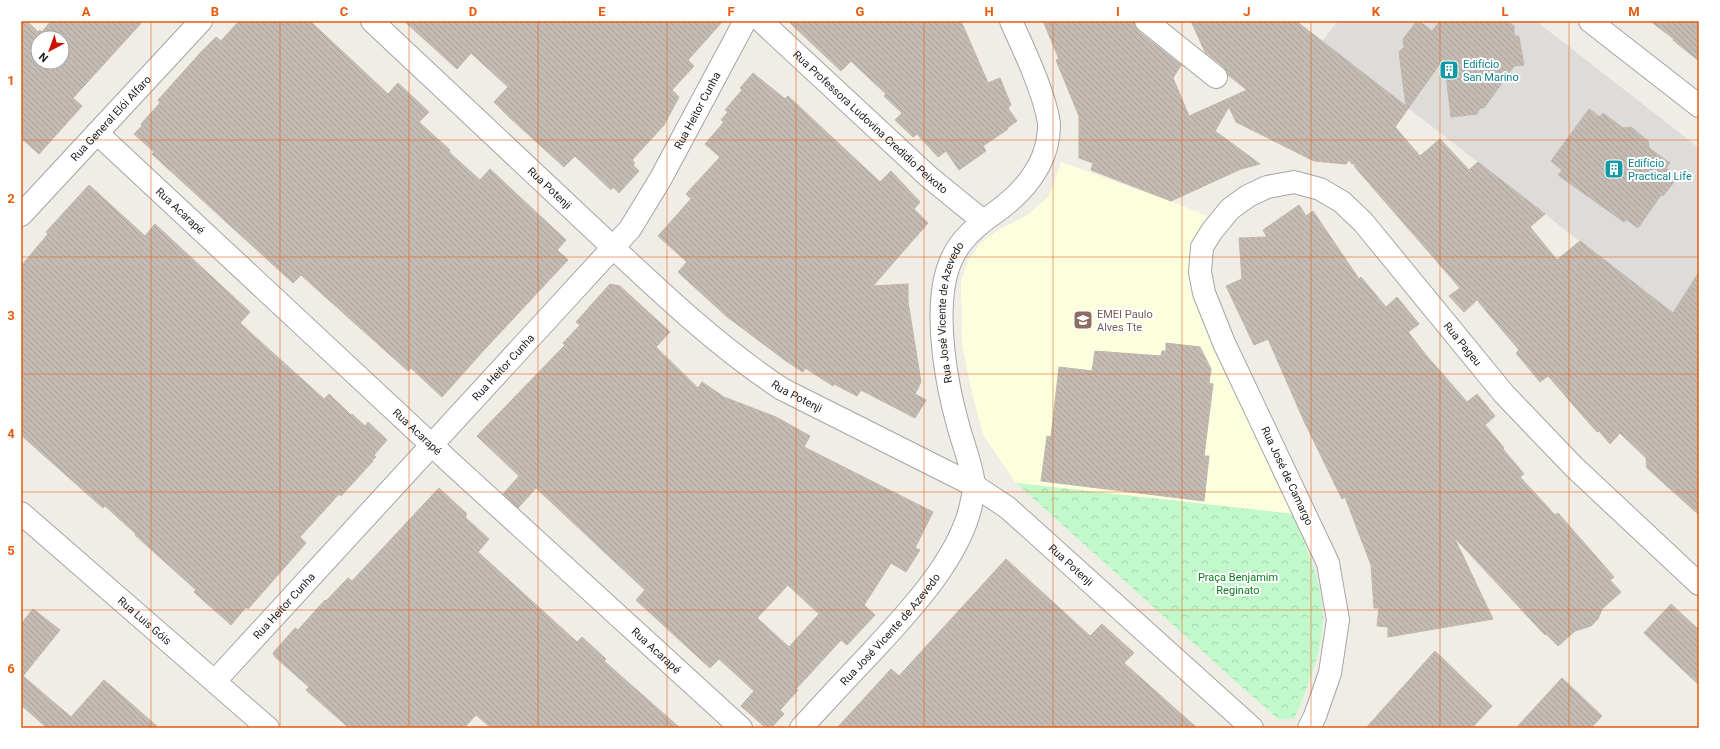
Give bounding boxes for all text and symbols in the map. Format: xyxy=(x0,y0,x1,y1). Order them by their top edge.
text: A xyxy=(82,4,91,19)
text: B xyxy=(211,4,219,19)
text: C xyxy=(340,4,349,19)
text: D xyxy=(469,4,477,19)
text: E xyxy=(598,4,606,19)
text: F xyxy=(727,4,735,19)
text: G xyxy=(856,4,865,19)
text: H xyxy=(984,4,994,19)
text: I xyxy=(1116,4,1120,19)
text: J xyxy=(1243,4,1251,19)
text: K xyxy=(1372,4,1381,19)
text: L xyxy=(1501,4,1509,19)
text: M xyxy=(1628,4,1640,19)
north arrow xyxy=(30,30,70,70)
street label: Rua Professora Ludovina Credidio Peixoto xyxy=(791,48,950,196)
text: N xyxy=(36,50,51,65)
place label: Edifício San Marino xyxy=(1463,58,1519,84)
building icon: Edifício San Marino xyxy=(1438,59,1460,81)
street label: Rua Heitor Cunha xyxy=(671,70,723,151)
text: 1 xyxy=(7,73,15,88)
street label: Rua General Elói Alfaro xyxy=(68,73,154,164)
place label: Edifício Practical Life xyxy=(1628,157,1692,183)
building icon: Edifício Practical Life xyxy=(1603,158,1625,180)
street label: Rua Potenji xyxy=(525,164,575,212)
street label: Rua Acarapé xyxy=(153,185,208,237)
text: 2 xyxy=(7,191,15,206)
street label: Rua José Vicente de Azevedo xyxy=(935,239,967,384)
text: 3 xyxy=(7,308,15,323)
place label: EMEI Paulo Alves Tte xyxy=(1097,308,1153,334)
school or university icon: EMEI Paulo Alves Tte xyxy=(1072,309,1094,331)
street label: Rua Pageu xyxy=(1441,319,1485,368)
street label: Rua Heitor Cunha xyxy=(469,331,537,403)
street label: Rua Potenji xyxy=(769,377,825,415)
street label: Rua Acarapé xyxy=(390,406,445,458)
street label: Rua José de Camargo xyxy=(1258,424,1316,528)
text: 4 xyxy=(7,426,15,441)
street label: Rua Potenji xyxy=(1046,541,1096,588)
text: 5 xyxy=(7,543,15,558)
street label: Rua Heitor Cunha xyxy=(250,570,318,642)
street label: Rua José Vicente de Azevedo xyxy=(837,571,943,688)
park label: Praça Benjamim Reginato xyxy=(1198,571,1278,597)
street label: Rua Luis Góis xyxy=(115,594,174,648)
street label: Rua Acarapé xyxy=(629,625,684,676)
text: 6 xyxy=(7,661,15,676)

